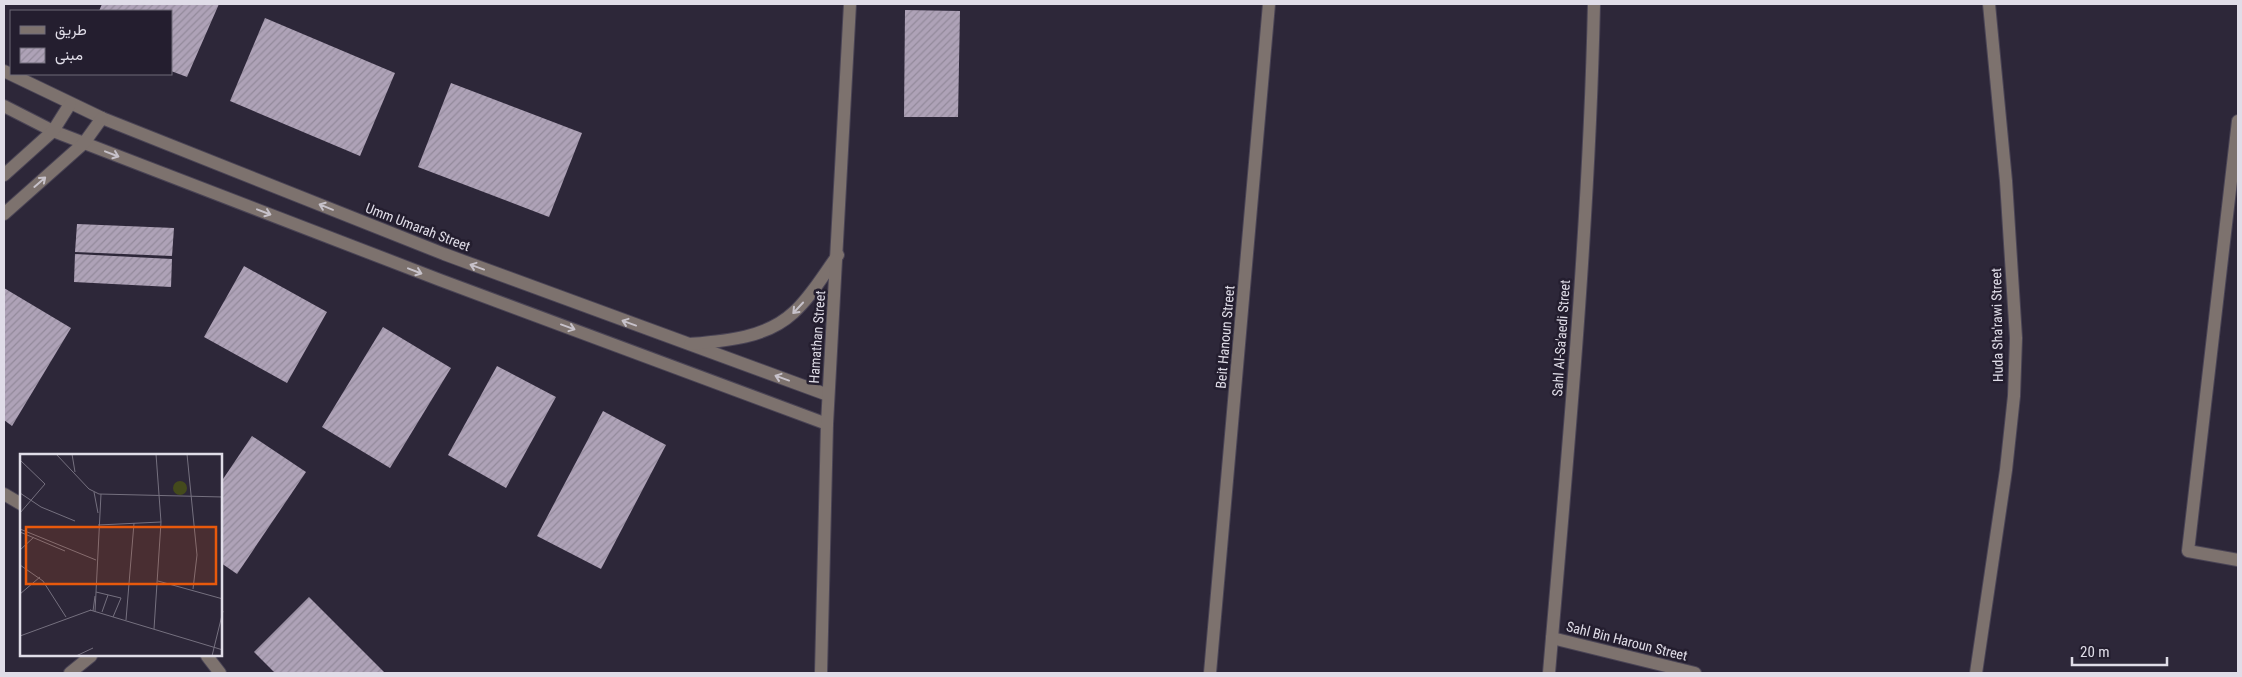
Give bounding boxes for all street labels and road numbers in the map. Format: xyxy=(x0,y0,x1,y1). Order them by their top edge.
street label: Umm Umarah Street xyxy=(363,200,473,254)
street label: Huda Sha'rawi Street xyxy=(1988,268,2006,382)
street label: Sahl Al-Sa'aedi Street xyxy=(1549,279,1573,397)
street label: Beit Hanoun Street xyxy=(1213,285,1237,389)
street label: Hamathan Street xyxy=(806,290,828,384)
street label: Sahl Bin Haroun Street xyxy=(1565,618,1689,664)

